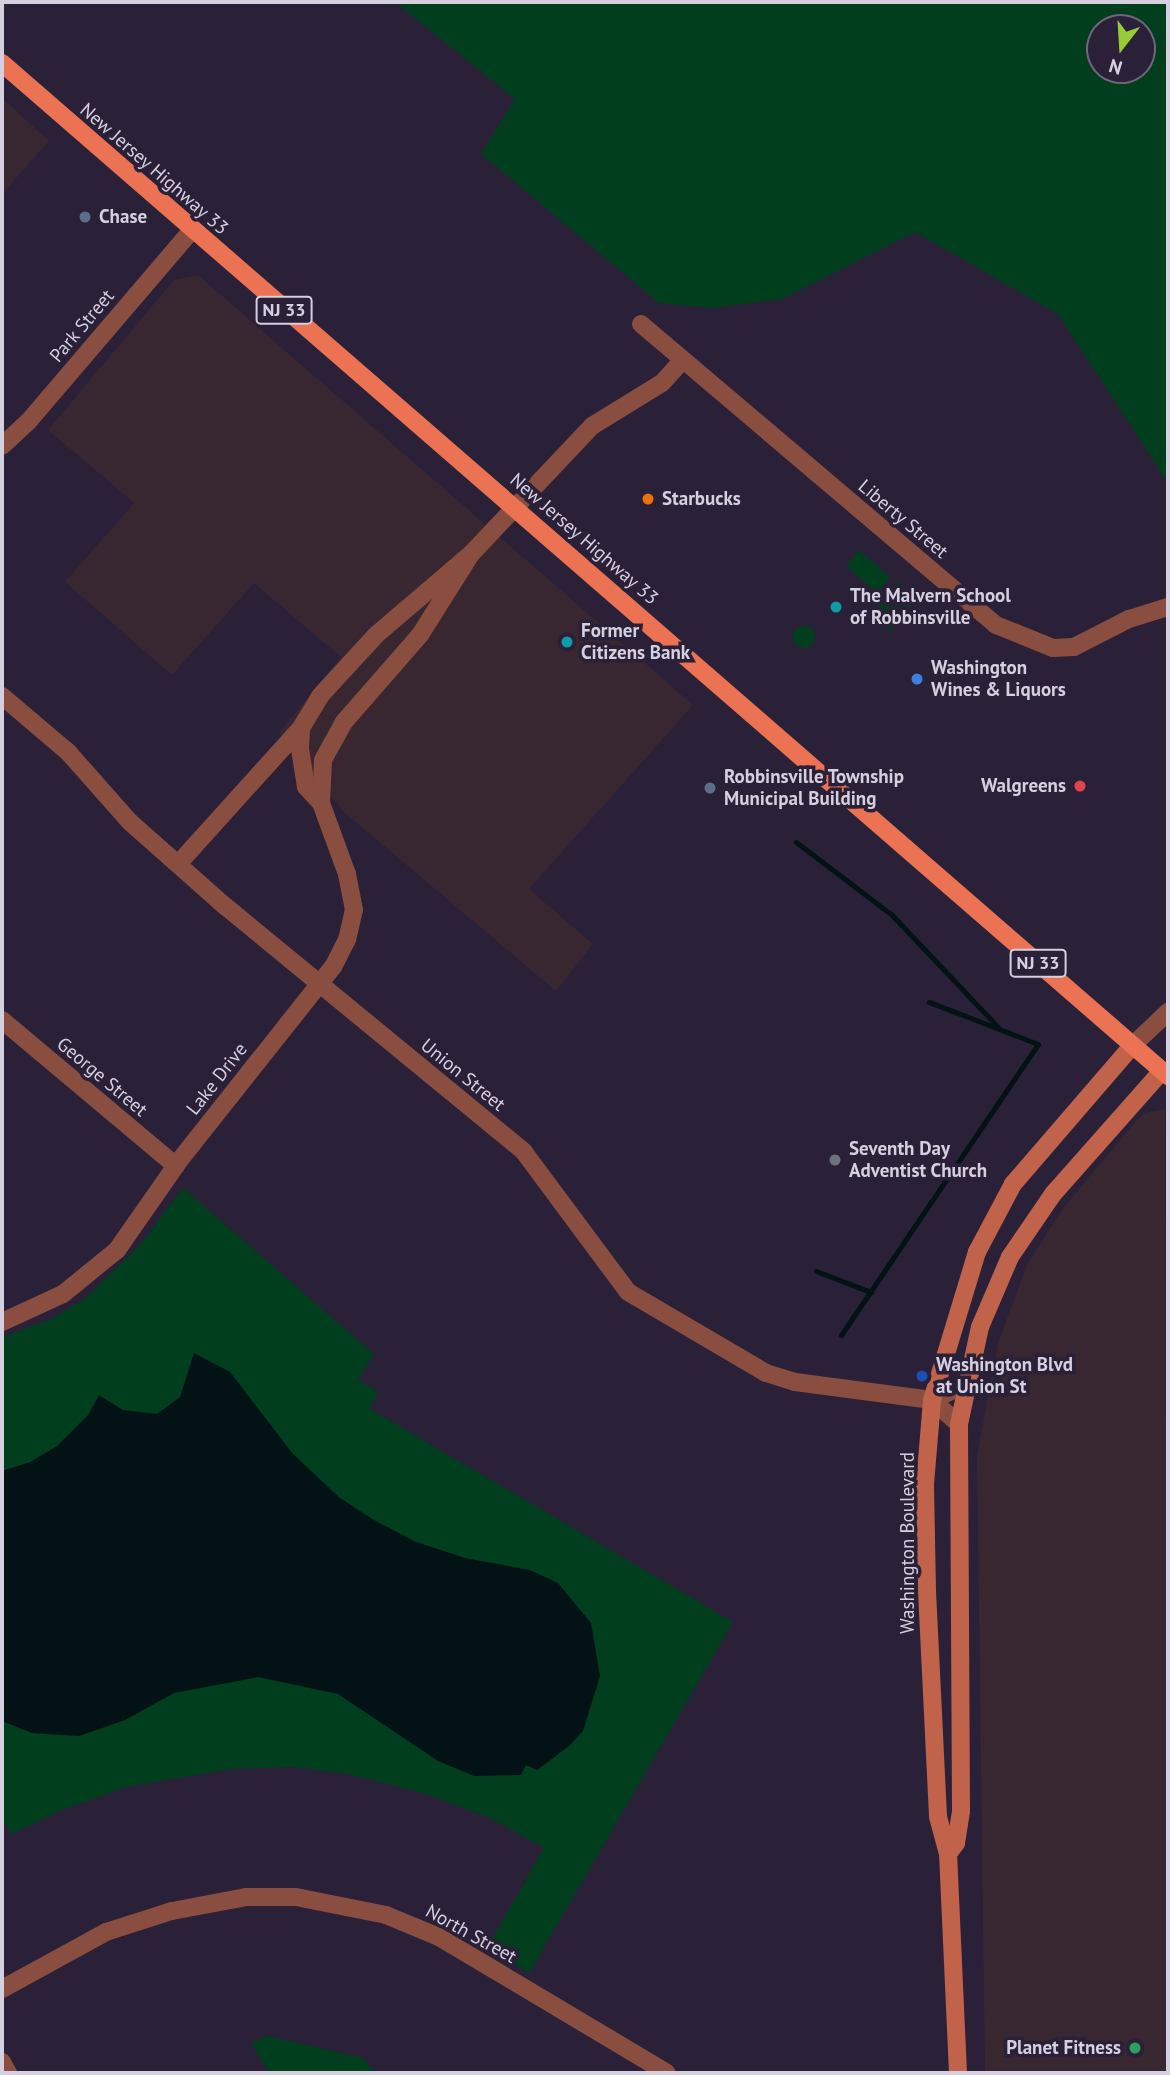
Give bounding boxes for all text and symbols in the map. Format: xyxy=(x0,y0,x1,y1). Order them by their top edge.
north arrow xyxy=(1086,14,1156,84)
text: N xyxy=(1106,54,1125,80)
street label: New Jersey Highway 33 xyxy=(75,98,233,240)
place label: Chase xyxy=(99,206,147,228)
marker: Chase xyxy=(77,209,93,225)
street label: Park Street xyxy=(45,285,119,367)
road number: NJ 33 xyxy=(254,296,314,324)
street label: New Jersey Highway 33 xyxy=(505,468,663,610)
street label: Liberty Street xyxy=(853,475,953,563)
place label: Starbucks xyxy=(662,488,741,510)
marker: Starbucks xyxy=(640,491,656,507)
place label: The Malvern School of Robbinsville xyxy=(850,585,1011,629)
marker: The Malvern School of Robbinsville xyxy=(828,599,844,615)
place label: Former Citizens Bank xyxy=(581,620,690,664)
marker: Former Citizens Bank xyxy=(559,634,575,650)
place label: Washington Wines & Liquors xyxy=(931,657,1066,701)
marker: Washington Wines & Liquors xyxy=(909,671,925,687)
place label: Robbinsville Township Municipal Building xyxy=(724,766,905,810)
place label: Walgreens xyxy=(981,775,1066,797)
marker: Walgreens xyxy=(1072,778,1088,794)
marker: Robbinsville Township Municipal Building xyxy=(702,780,718,796)
road number: NJ 33 xyxy=(1008,948,1068,978)
street label: George Street xyxy=(52,1033,152,1121)
street label: Union Street xyxy=(416,1034,510,1116)
street label: Lake Drive xyxy=(182,1038,252,1120)
place label: Seventh Day Adventist Church xyxy=(849,1138,987,1182)
marker: Seventh Day Adventist Church xyxy=(827,1152,843,1168)
place label: Washington Blvd at Union St xyxy=(936,1354,1073,1398)
marker: Washington Blvd at Union St xyxy=(914,1368,930,1384)
street label: Washington Boulevard xyxy=(897,1452,919,1634)
street label: North Street xyxy=(422,1900,520,1968)
place label: Planet Fitness xyxy=(1006,2037,1121,2059)
marker: Planet Fitness xyxy=(1127,2040,1143,2056)

